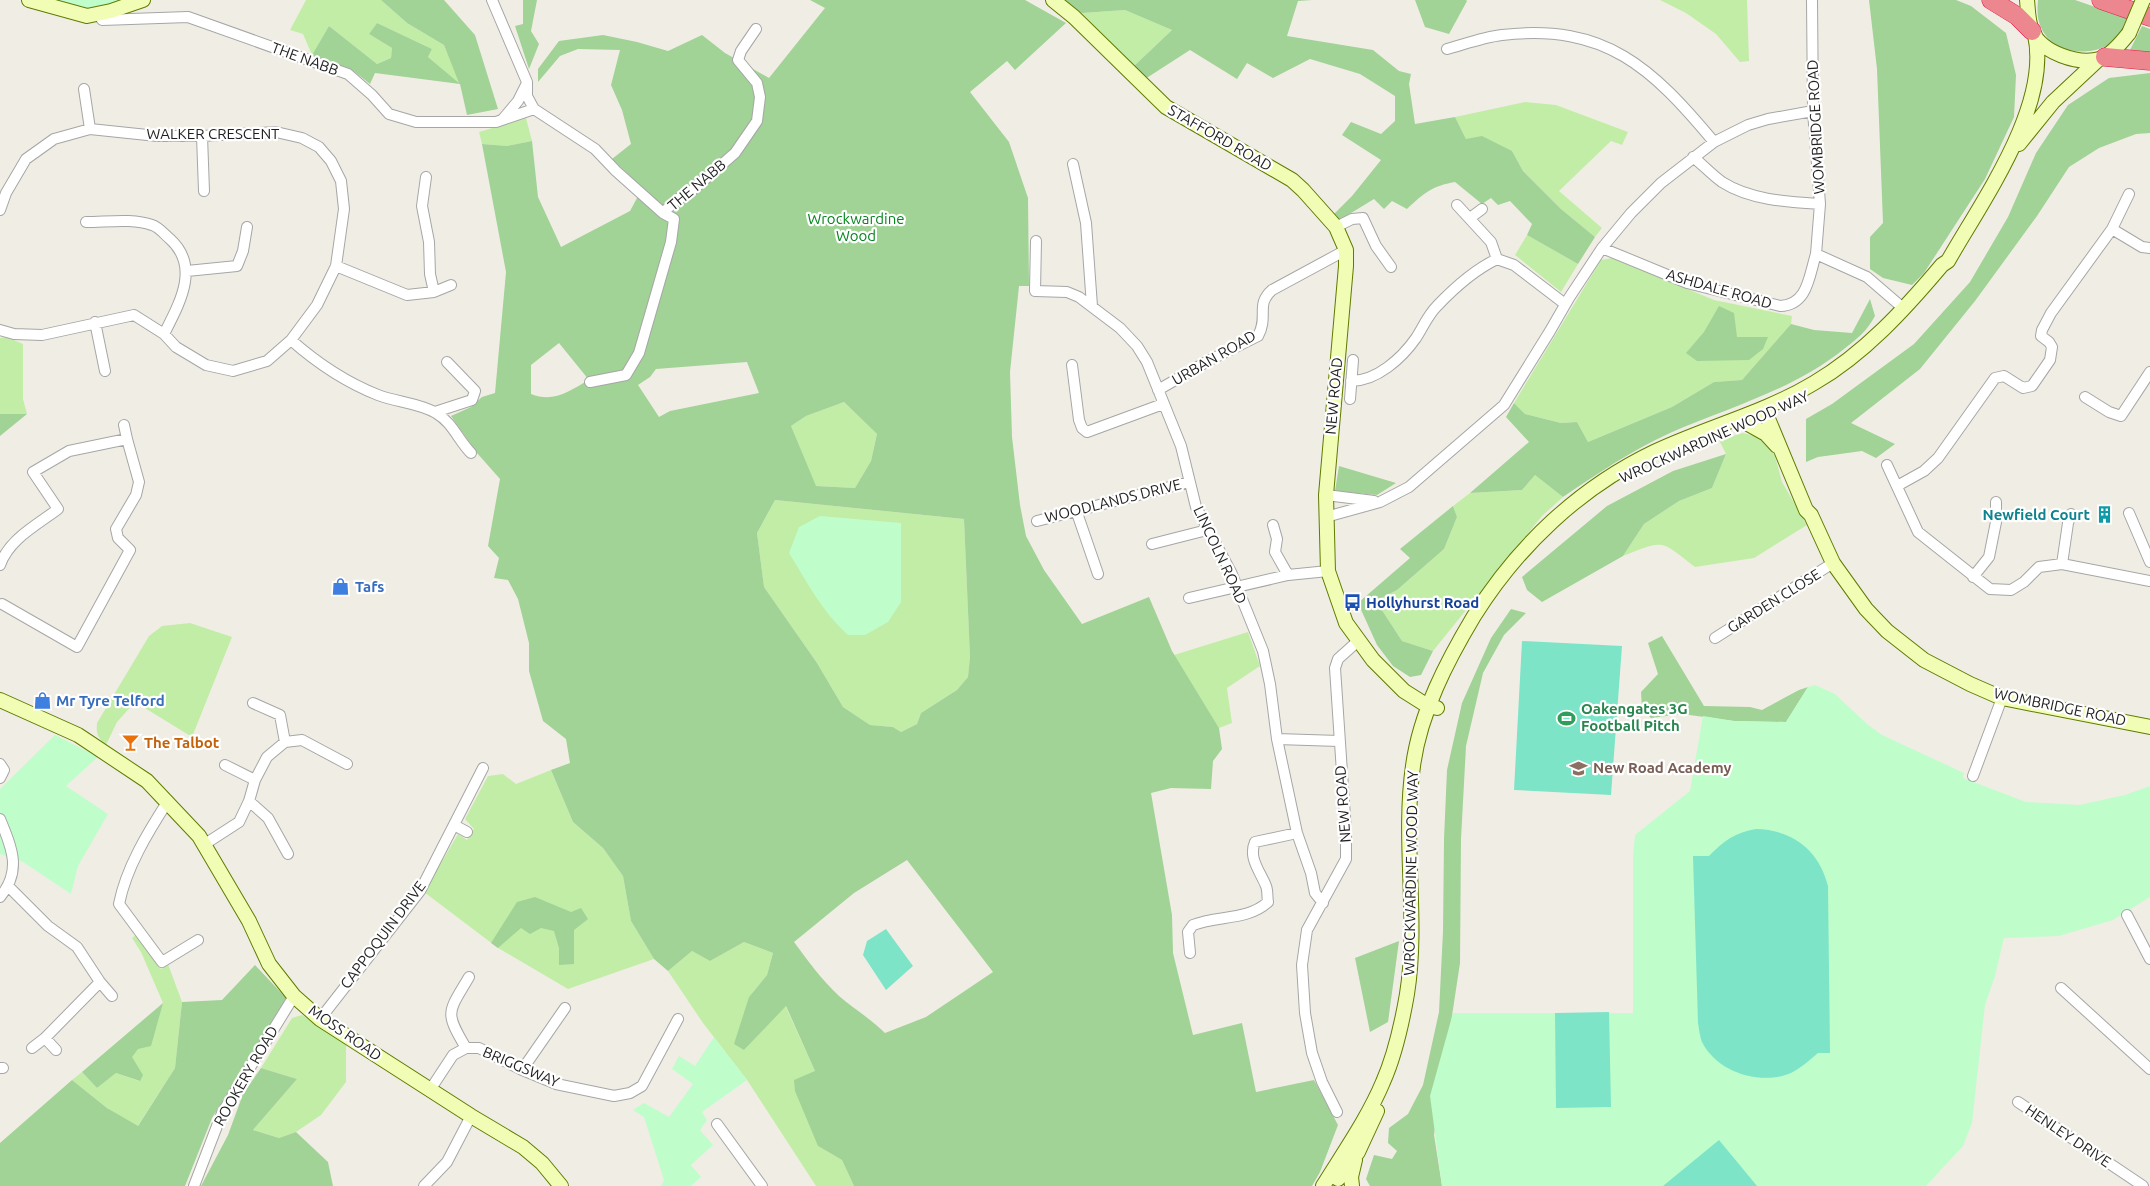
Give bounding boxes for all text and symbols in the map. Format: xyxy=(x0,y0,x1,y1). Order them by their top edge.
street label: THE NABB xyxy=(269,39,341,79)
street label: WOMBRIDGE ROAD xyxy=(1803,59,1828,195)
street label: STAFFORD ROAD xyxy=(1165,101,1275,174)
street label: WALKER CRESCENT xyxy=(147,125,280,142)
street label: THE NABB xyxy=(664,156,729,214)
park label: Wrockwardine Wood xyxy=(808,210,905,244)
street label: ASHDALE ROAD xyxy=(1664,265,1774,312)
street label: URBAN ROAD xyxy=(1169,327,1259,388)
street label: NEW ROAD xyxy=(1322,357,1345,435)
street label: WROCKWARDINE WOOD WAY xyxy=(1617,387,1811,486)
street label: WOODLANDS DRIVE xyxy=(1043,475,1183,526)
street label: LINCOLN ROAD xyxy=(1190,503,1251,606)
building icon: Newfield Court xyxy=(2094,505,2114,525)
place label: Newfield Court xyxy=(1983,506,2091,523)
street label: GARDEN CLOSE xyxy=(1724,565,1823,636)
shop icon: Tafs xyxy=(331,577,351,597)
place label: Tafs xyxy=(355,578,384,595)
bus stop icon: Hollyhurst Road xyxy=(1342,593,1362,613)
place label: Hollyhurst Road xyxy=(1366,594,1479,611)
street label: WOMBRIDGE ROAD xyxy=(1992,684,2128,729)
shop icon: Mr Tyre Telford xyxy=(32,691,52,711)
place label: Mr Tyre Telford xyxy=(56,692,165,709)
place label: Oakengates 3G Football Pitch xyxy=(1581,700,1688,734)
sports icon: Oakengates 3G Football Pitch xyxy=(1557,708,1577,728)
bar icon: The Talbot xyxy=(120,733,140,753)
place label: The Talbot xyxy=(144,734,220,751)
school or university icon: New Road Academy xyxy=(1569,758,1589,778)
place label: New Road Academy xyxy=(1593,759,1732,776)
street label: NEW ROAD xyxy=(1331,765,1354,843)
street label: WROCKWARDINE WOOD WAY xyxy=(1400,770,1421,976)
street label: CAPPOQUIN DRIVE xyxy=(337,877,429,992)
street label: MOSS ROAD xyxy=(306,1001,385,1064)
street label: ROOKERY ROAD xyxy=(210,1023,281,1129)
street label: BRIGGSWAY xyxy=(480,1043,562,1090)
street label: HENLEY DRIVE xyxy=(2022,1101,2114,1170)

